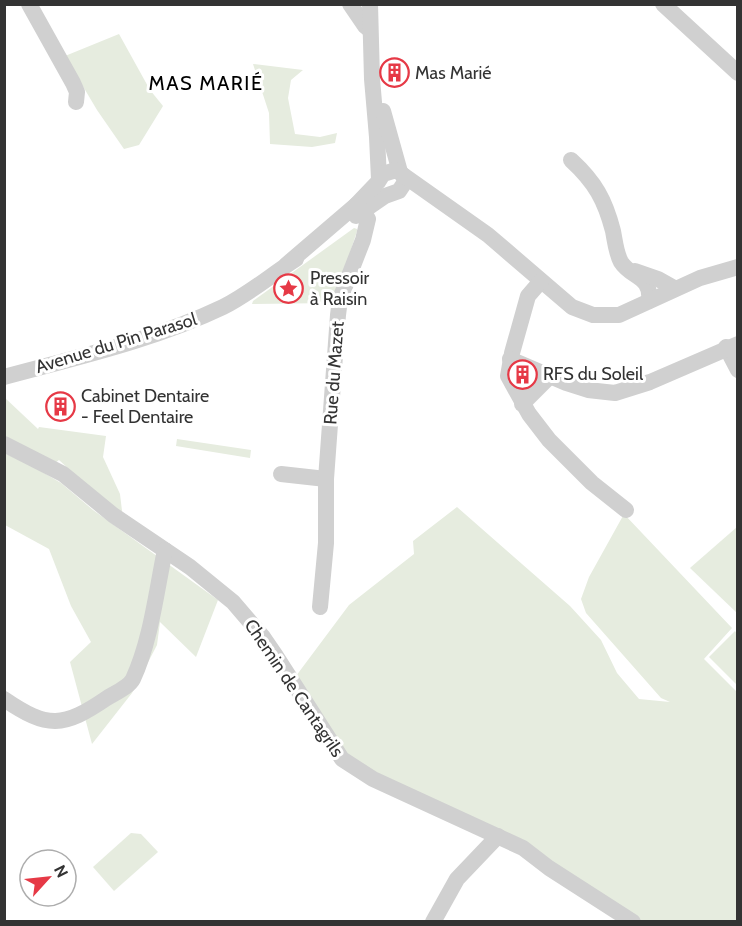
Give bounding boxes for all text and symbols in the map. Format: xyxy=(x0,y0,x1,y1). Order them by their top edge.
building icon: Mas Marié xyxy=(378,57,410,89)
place label: Mas Marié xyxy=(415,62,492,84)
district label: MAS MARIÉ xyxy=(148,71,264,95)
place label: Pressoir à Raisin xyxy=(310,267,369,310)
place icon: Pressoir à Raisin xyxy=(273,272,305,304)
street label: Avenue du Pin Parasol xyxy=(33,308,200,378)
street label: Rue du Mazet xyxy=(319,321,349,425)
building icon: RFS du Soleil xyxy=(506,358,538,390)
place label: RFS du Soleil xyxy=(543,363,644,385)
place label: Cabinet Dentaire - Feel Dentaire xyxy=(81,385,209,428)
building icon: Cabinet Dentaire - Feel Dentaire xyxy=(44,390,76,422)
street label: Chemin de Cantagrils xyxy=(240,615,348,761)
north arrow xyxy=(18,848,78,908)
text: N xyxy=(50,862,72,881)

